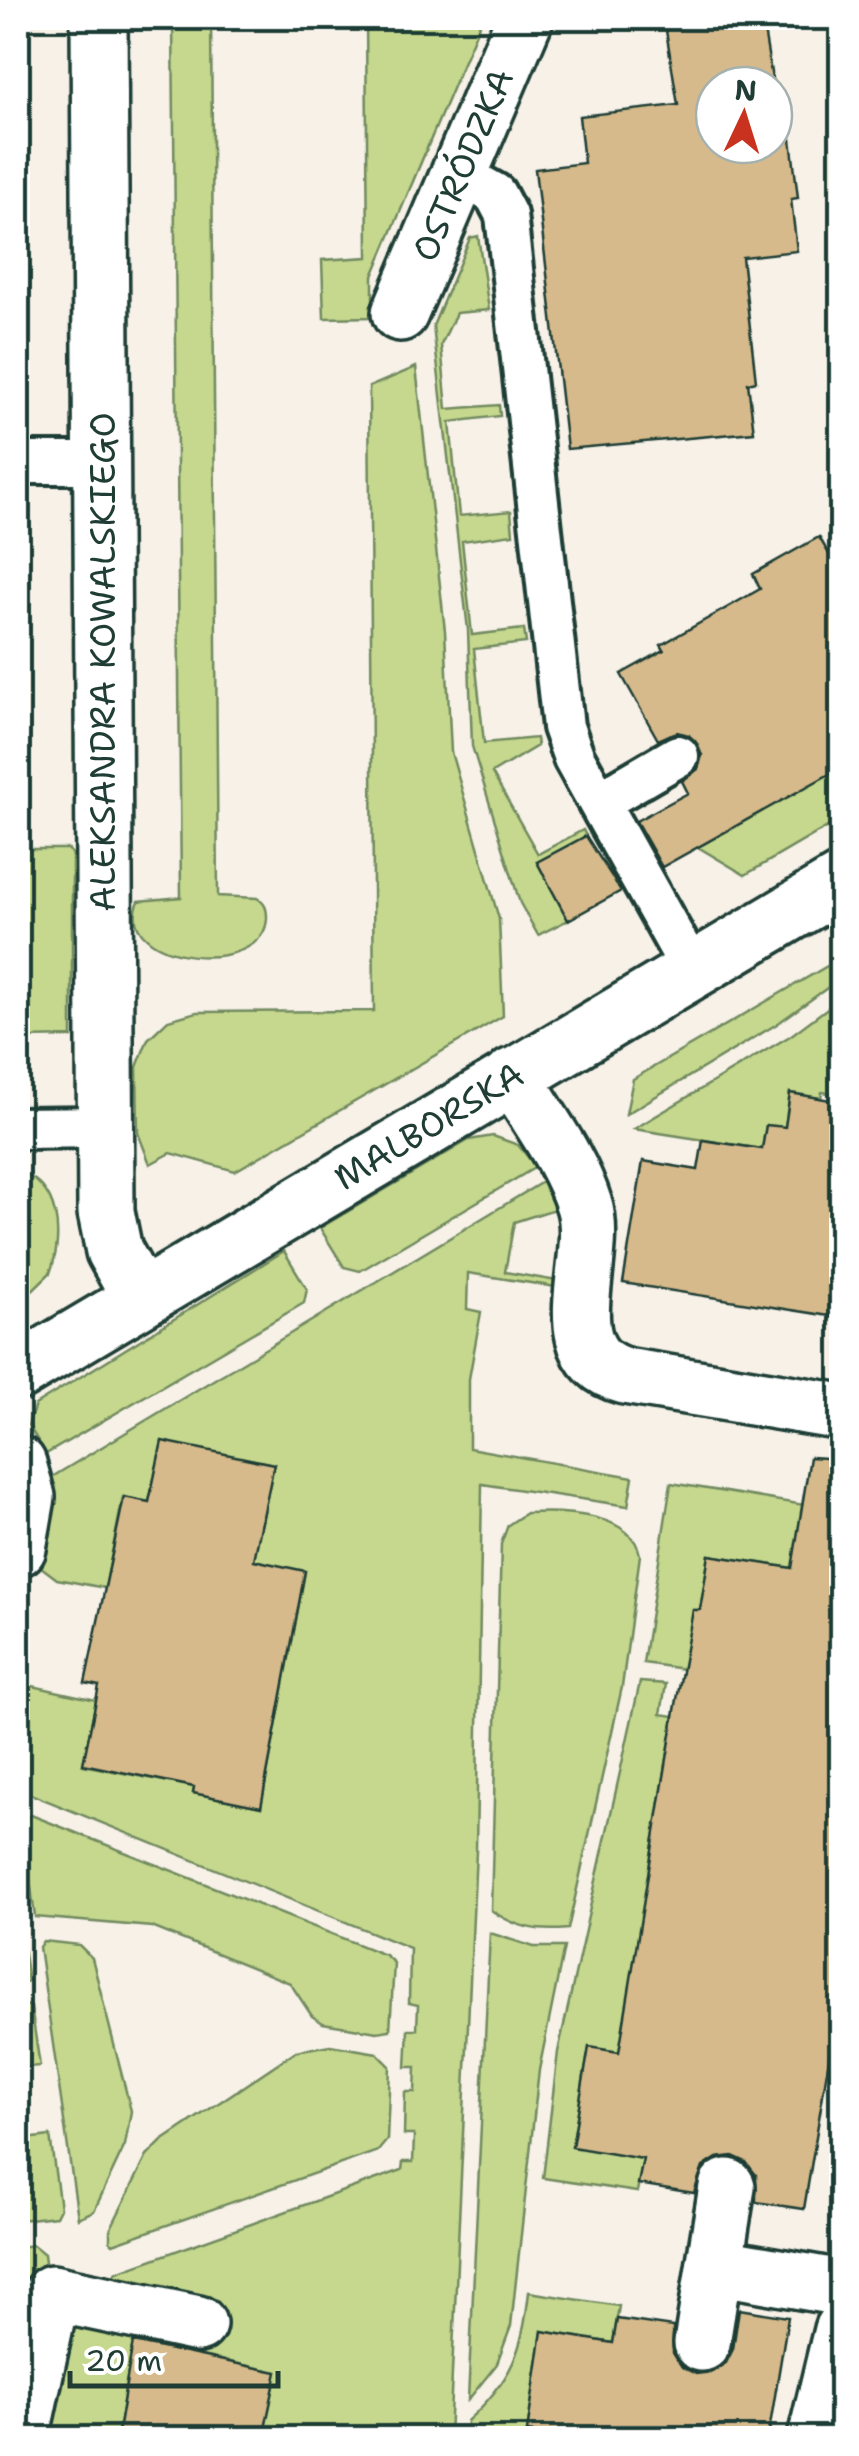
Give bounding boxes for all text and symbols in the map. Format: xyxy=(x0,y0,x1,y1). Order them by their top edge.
street label: OSTRÓDZKA xyxy=(401,61,524,268)
north arrow xyxy=(694,65,794,165)
text: N xyxy=(733,70,758,110)
street label: ALEKSANDRA KOWALSKIEGO xyxy=(79,412,126,912)
street label: MALBORSKA xyxy=(325,1050,532,1201)
scale bar xyxy=(70,2326,278,2388)
text: 20 m xyxy=(85,2340,162,2381)

